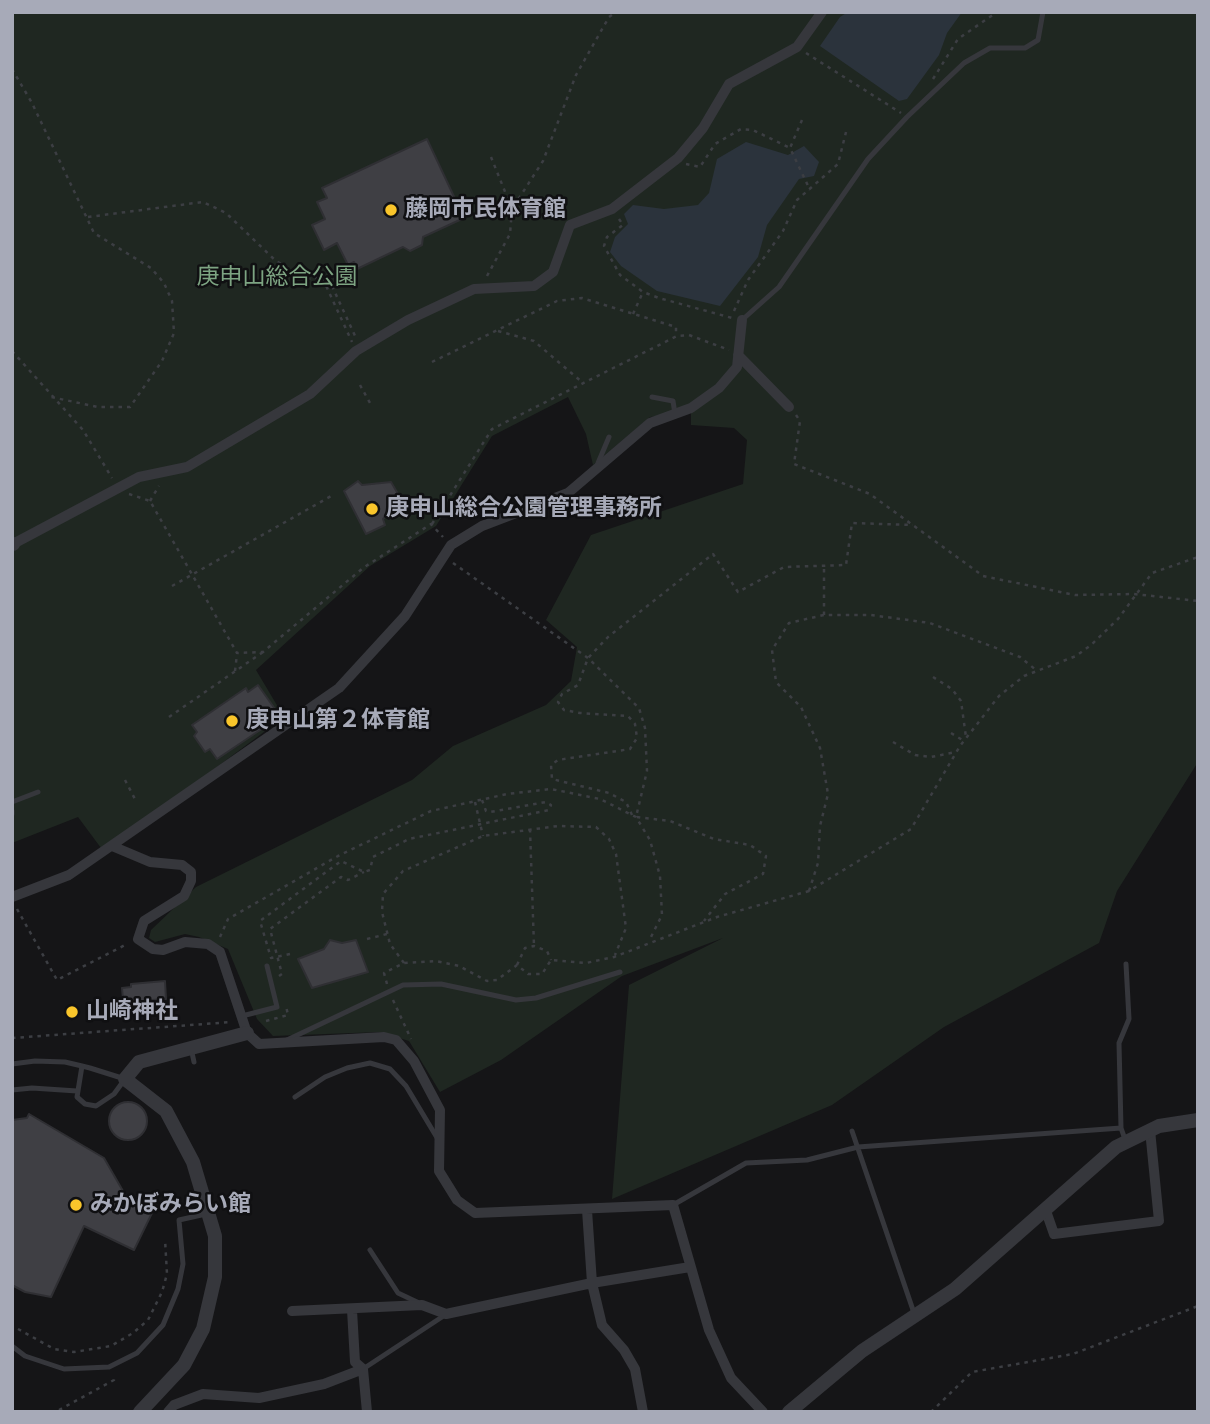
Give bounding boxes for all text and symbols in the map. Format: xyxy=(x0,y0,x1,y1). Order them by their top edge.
place label: 藤岡市民体育館 xyxy=(405,196,566,224)
marker: 藤岡市民体育館 xyxy=(383,202,399,218)
park label: 庚申山総合公園 xyxy=(197,264,357,292)
place label: 庚申山総合公園管理事務所 xyxy=(386,495,662,523)
marker: 庚申山総合公園管理事務所 xyxy=(364,501,380,517)
place label: 庚申山第２体育館 xyxy=(246,707,430,735)
marker: 庚申山第２体育館 xyxy=(224,713,240,729)
place label: 山崎神社 xyxy=(86,998,178,1026)
marker: 山崎神社 xyxy=(64,1004,80,1020)
place label: みかぼみらい館 xyxy=(90,1191,251,1219)
marker: みかぼみらい館 xyxy=(68,1197,84,1213)

